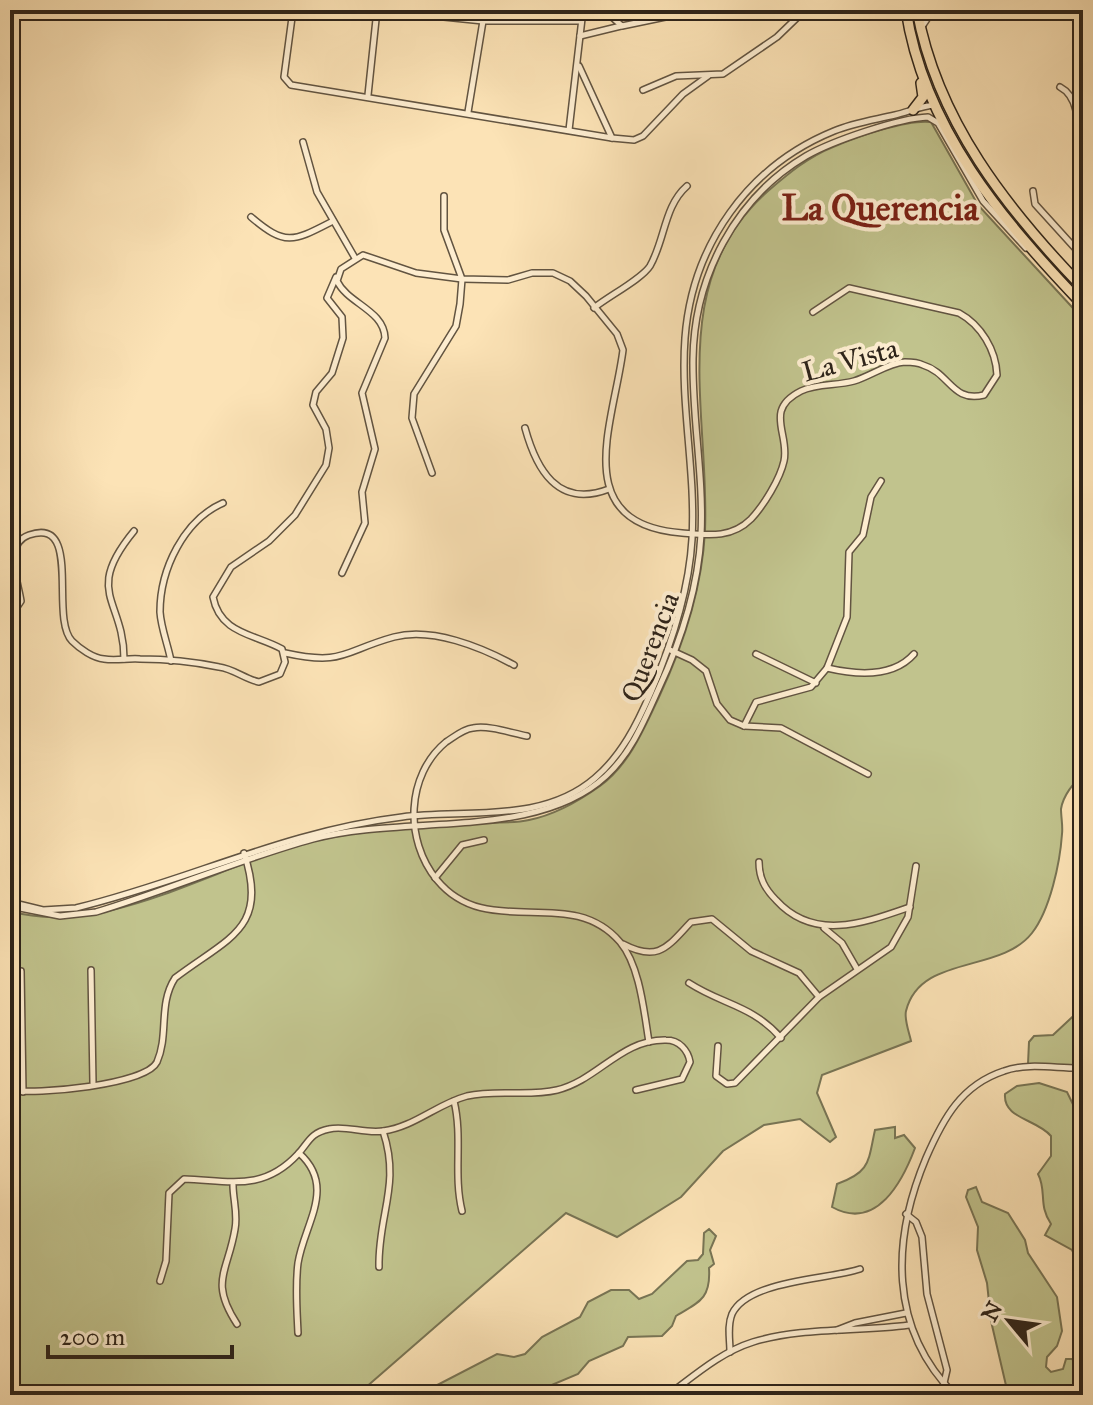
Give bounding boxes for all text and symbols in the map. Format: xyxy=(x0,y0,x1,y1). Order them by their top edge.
district label: La Querencia xyxy=(781,186,979,230)
street label: La Vista xyxy=(798,330,902,390)
street label: Querencia xyxy=(613,587,687,707)
north arrow xyxy=(969,1281,1049,1361)
text: N xyxy=(976,1297,1008,1326)
scale bar xyxy=(48,1309,232,1359)
text: 200 m xyxy=(60,1322,125,1352)

